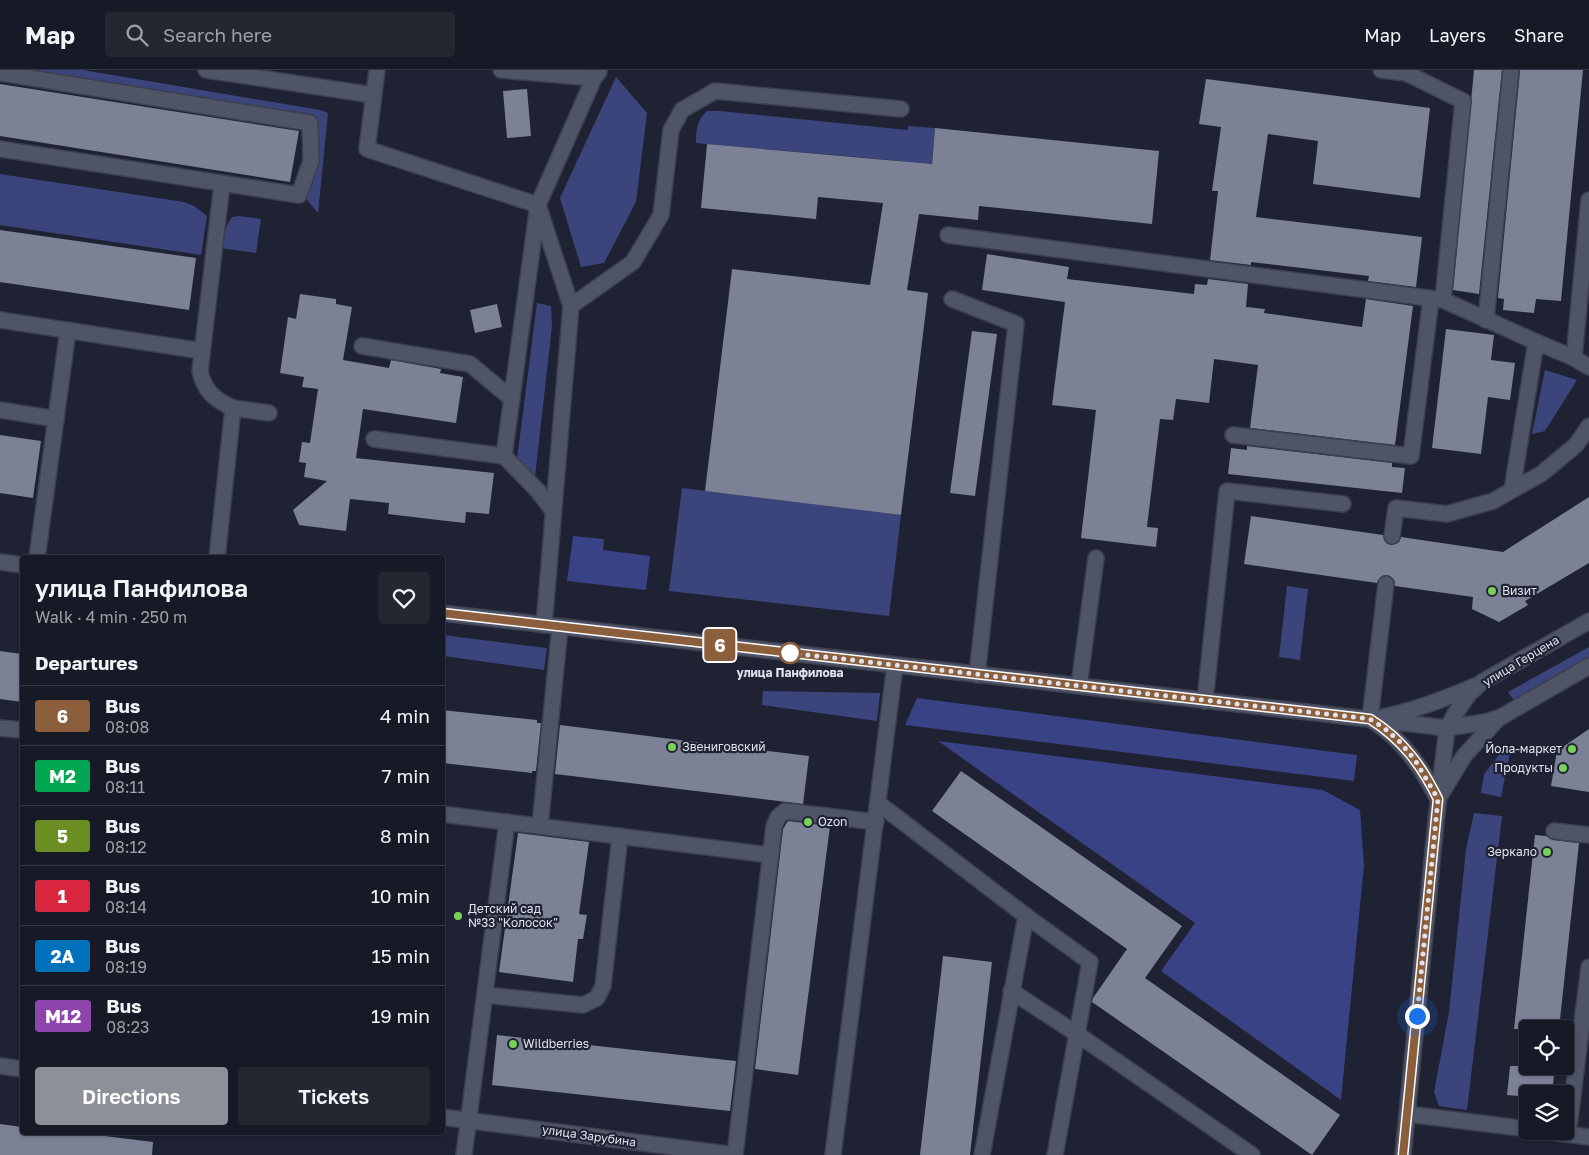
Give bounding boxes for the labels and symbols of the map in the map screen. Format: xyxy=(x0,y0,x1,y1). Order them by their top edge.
place label: Визит xyxy=(1502,583,1537,598)
marker: Визит xyxy=(1486,585,1498,597)
line badge: 6 xyxy=(704,629,736,661)
street label: улица Герцена xyxy=(1480,632,1562,689)
marker: улица Панфилова xyxy=(779,642,801,664)
place label: улица Панфилова xyxy=(736,665,844,680)
place label: Звениговский xyxy=(682,739,766,754)
marker: Звениговский xyxy=(666,741,678,753)
place label: Йола-маркет xyxy=(1485,741,1562,756)
marker: Йола-маркет xyxy=(1566,743,1578,755)
place label: Продукты xyxy=(1494,760,1553,775)
marker: Продукты xyxy=(1557,762,1569,774)
place label: Ozon xyxy=(818,814,847,829)
marker: Ozon xyxy=(802,816,814,828)
place label: Зеркало xyxy=(1487,844,1537,859)
marker: Зеркало xyxy=(1541,846,1553,858)
place label: Детский сад №33 "Колосок" xyxy=(468,901,558,930)
marker: Детский сад №33 "Колосок" xyxy=(452,910,464,922)
your location xyxy=(1405,1004,1430,1029)
place label: Wildberries xyxy=(523,1036,589,1051)
marker: Wildberries xyxy=(507,1038,519,1050)
street label: улица Зарубина xyxy=(541,1121,637,1150)

